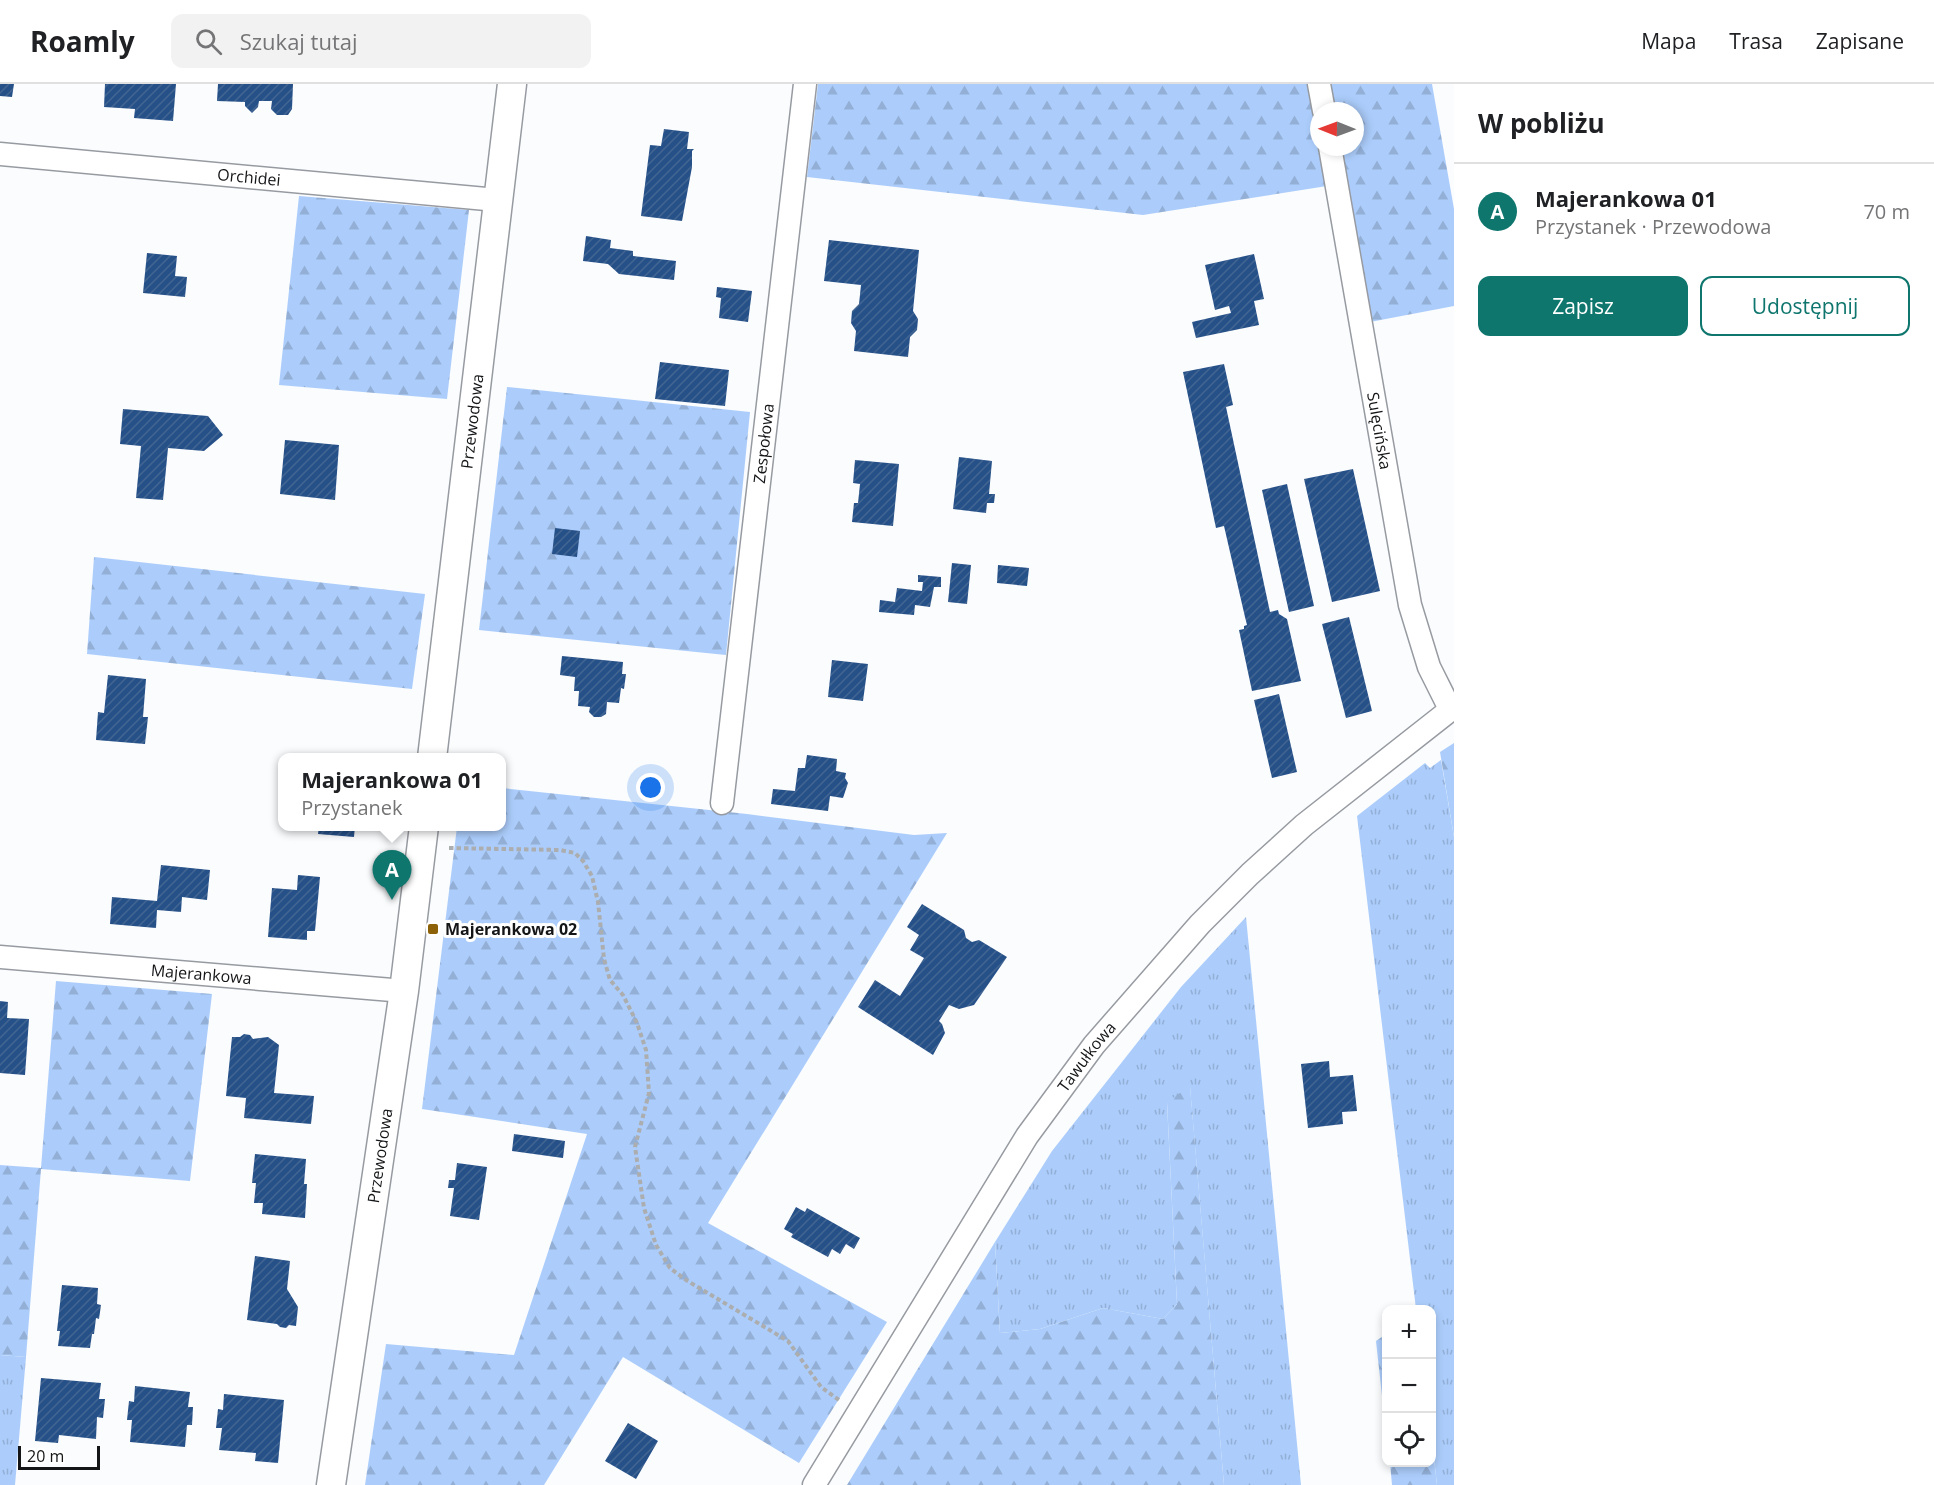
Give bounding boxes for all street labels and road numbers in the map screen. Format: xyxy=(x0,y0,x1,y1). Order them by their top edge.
street label: Orchidei xyxy=(216,163,281,191)
street label: Przewodowa xyxy=(455,373,489,470)
street label: Sulęcińska xyxy=(1362,390,1397,471)
street label: Zespołowa xyxy=(748,402,779,484)
street label: Majerankowa xyxy=(150,959,252,989)
street label: Tawułkowa xyxy=(1052,1017,1121,1096)
street label: Przewodowa xyxy=(362,1107,398,1204)

